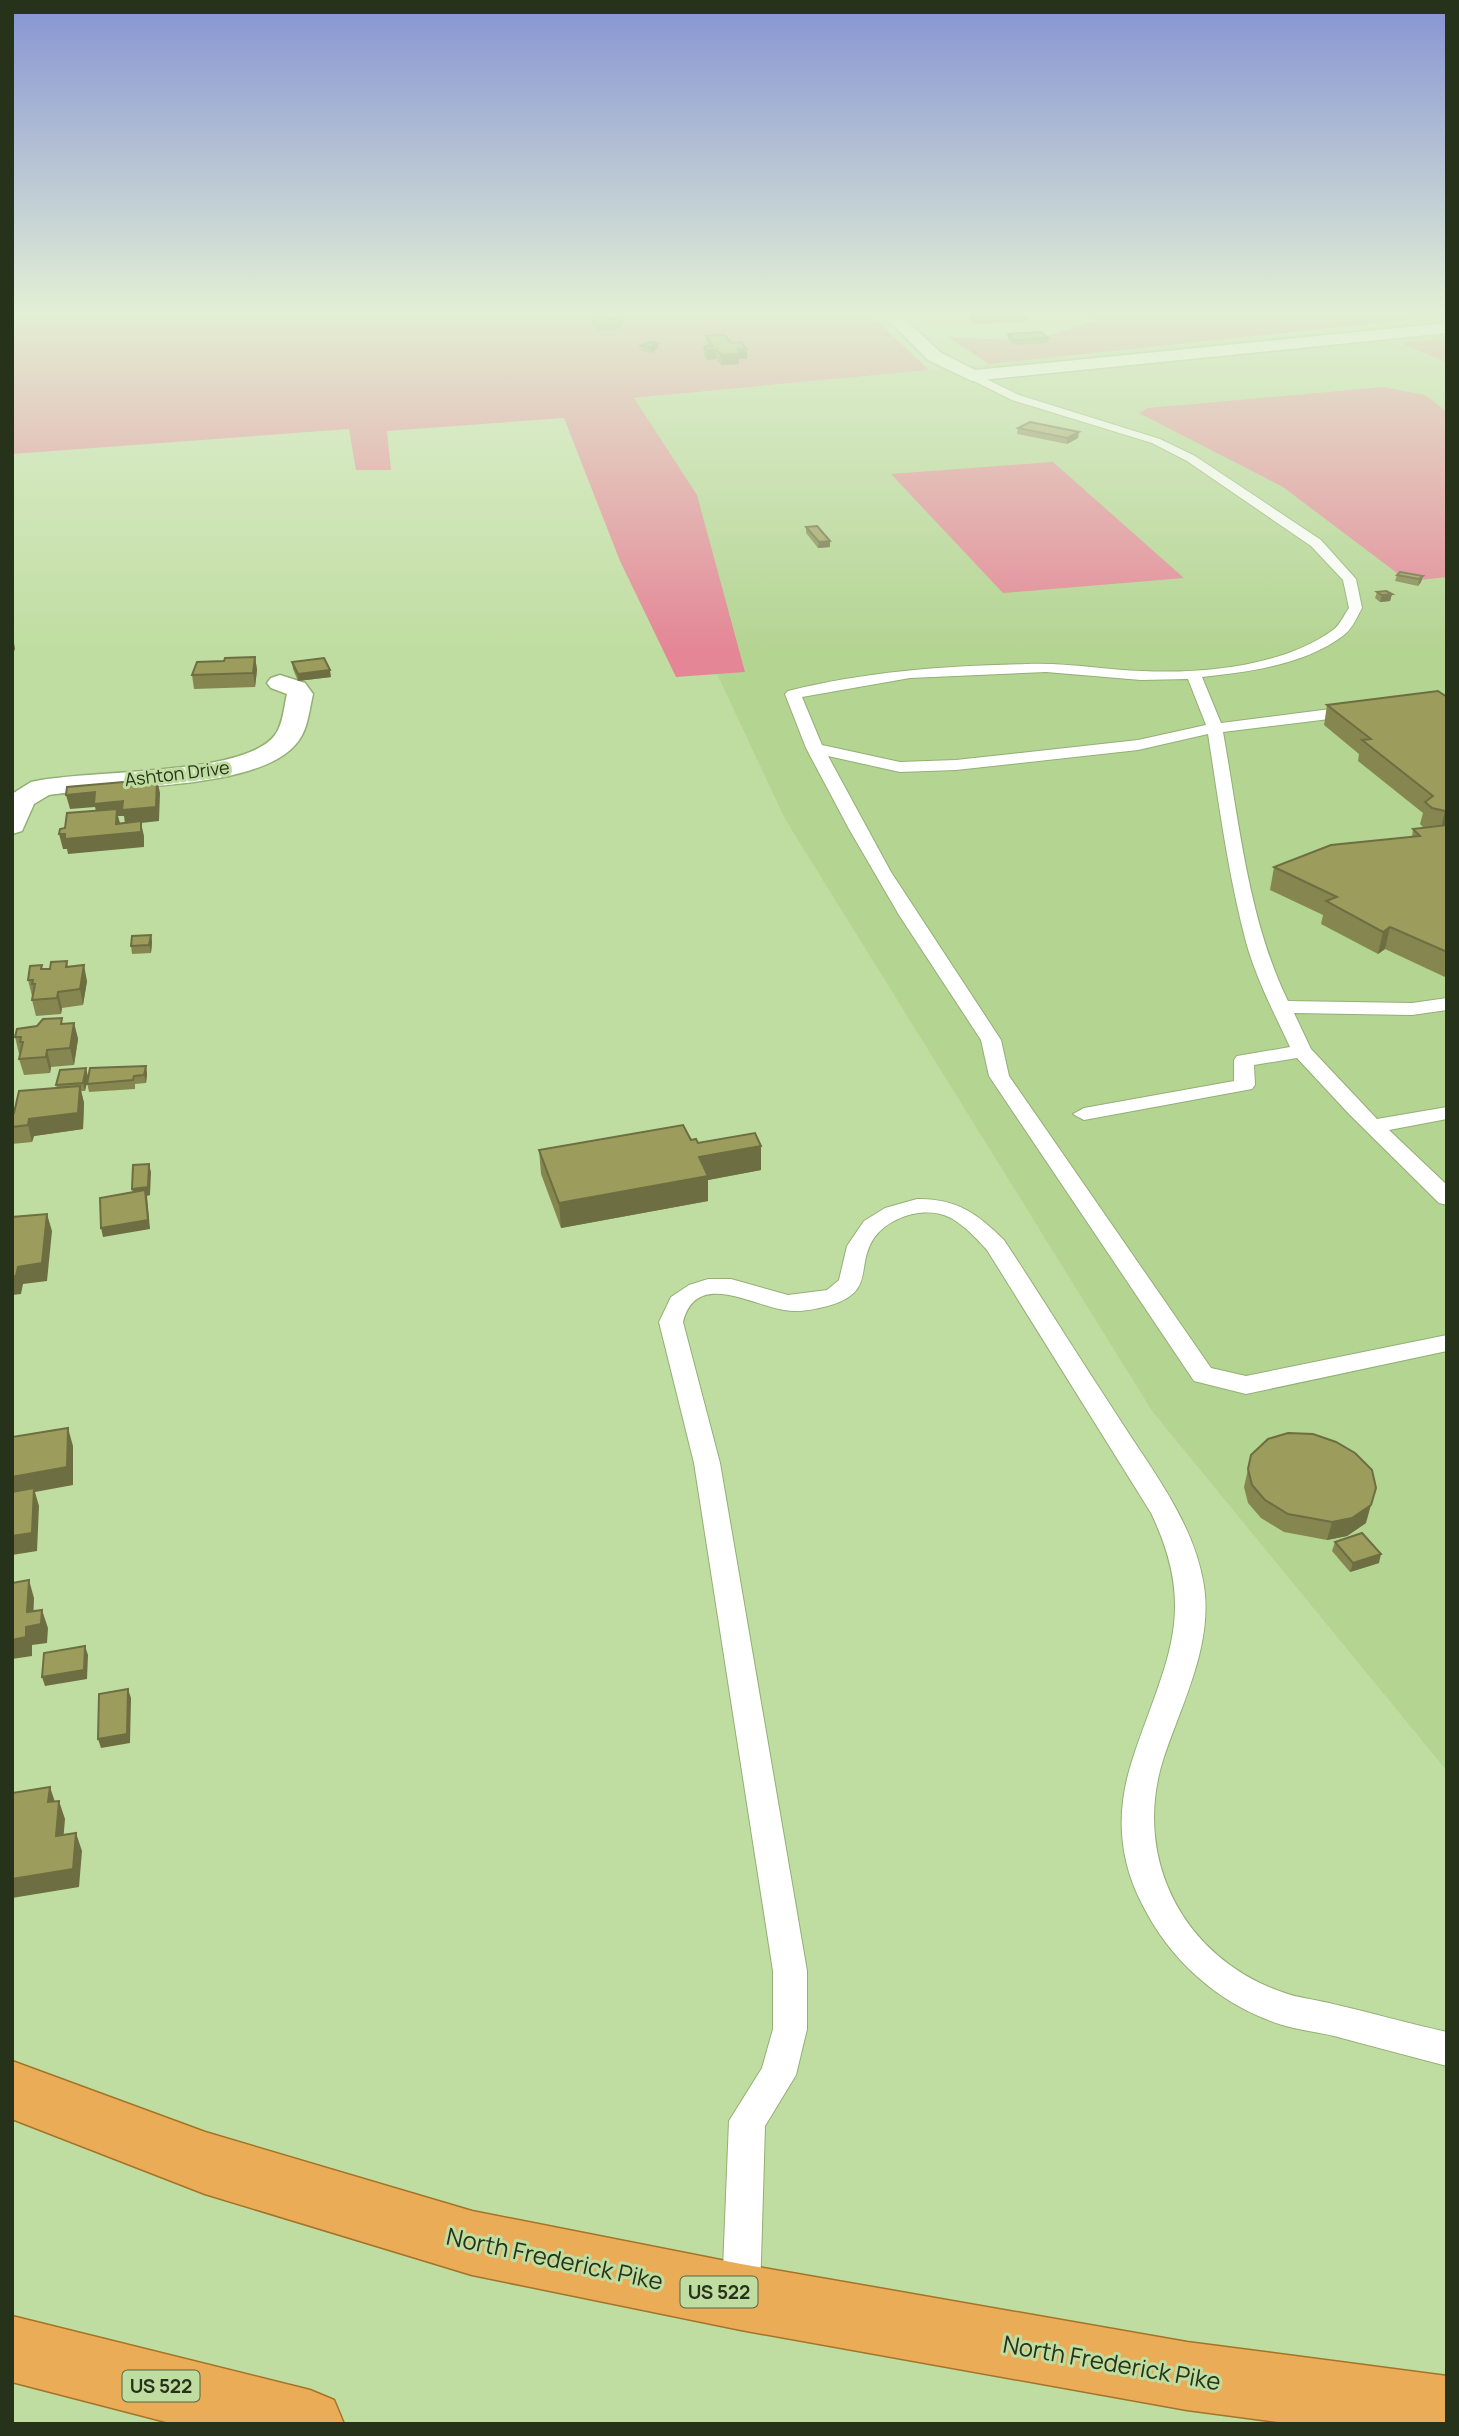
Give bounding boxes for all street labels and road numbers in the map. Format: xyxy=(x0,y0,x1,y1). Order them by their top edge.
street label: Ashton Drive xyxy=(123,755,231,791)
street label: North Frederick Pike xyxy=(444,2219,666,2297)
road number: US 522 xyxy=(680,2276,758,2308)
street label: North Frederick Pike xyxy=(1000,2327,1224,2397)
road number: US 522 xyxy=(122,2370,200,2402)

